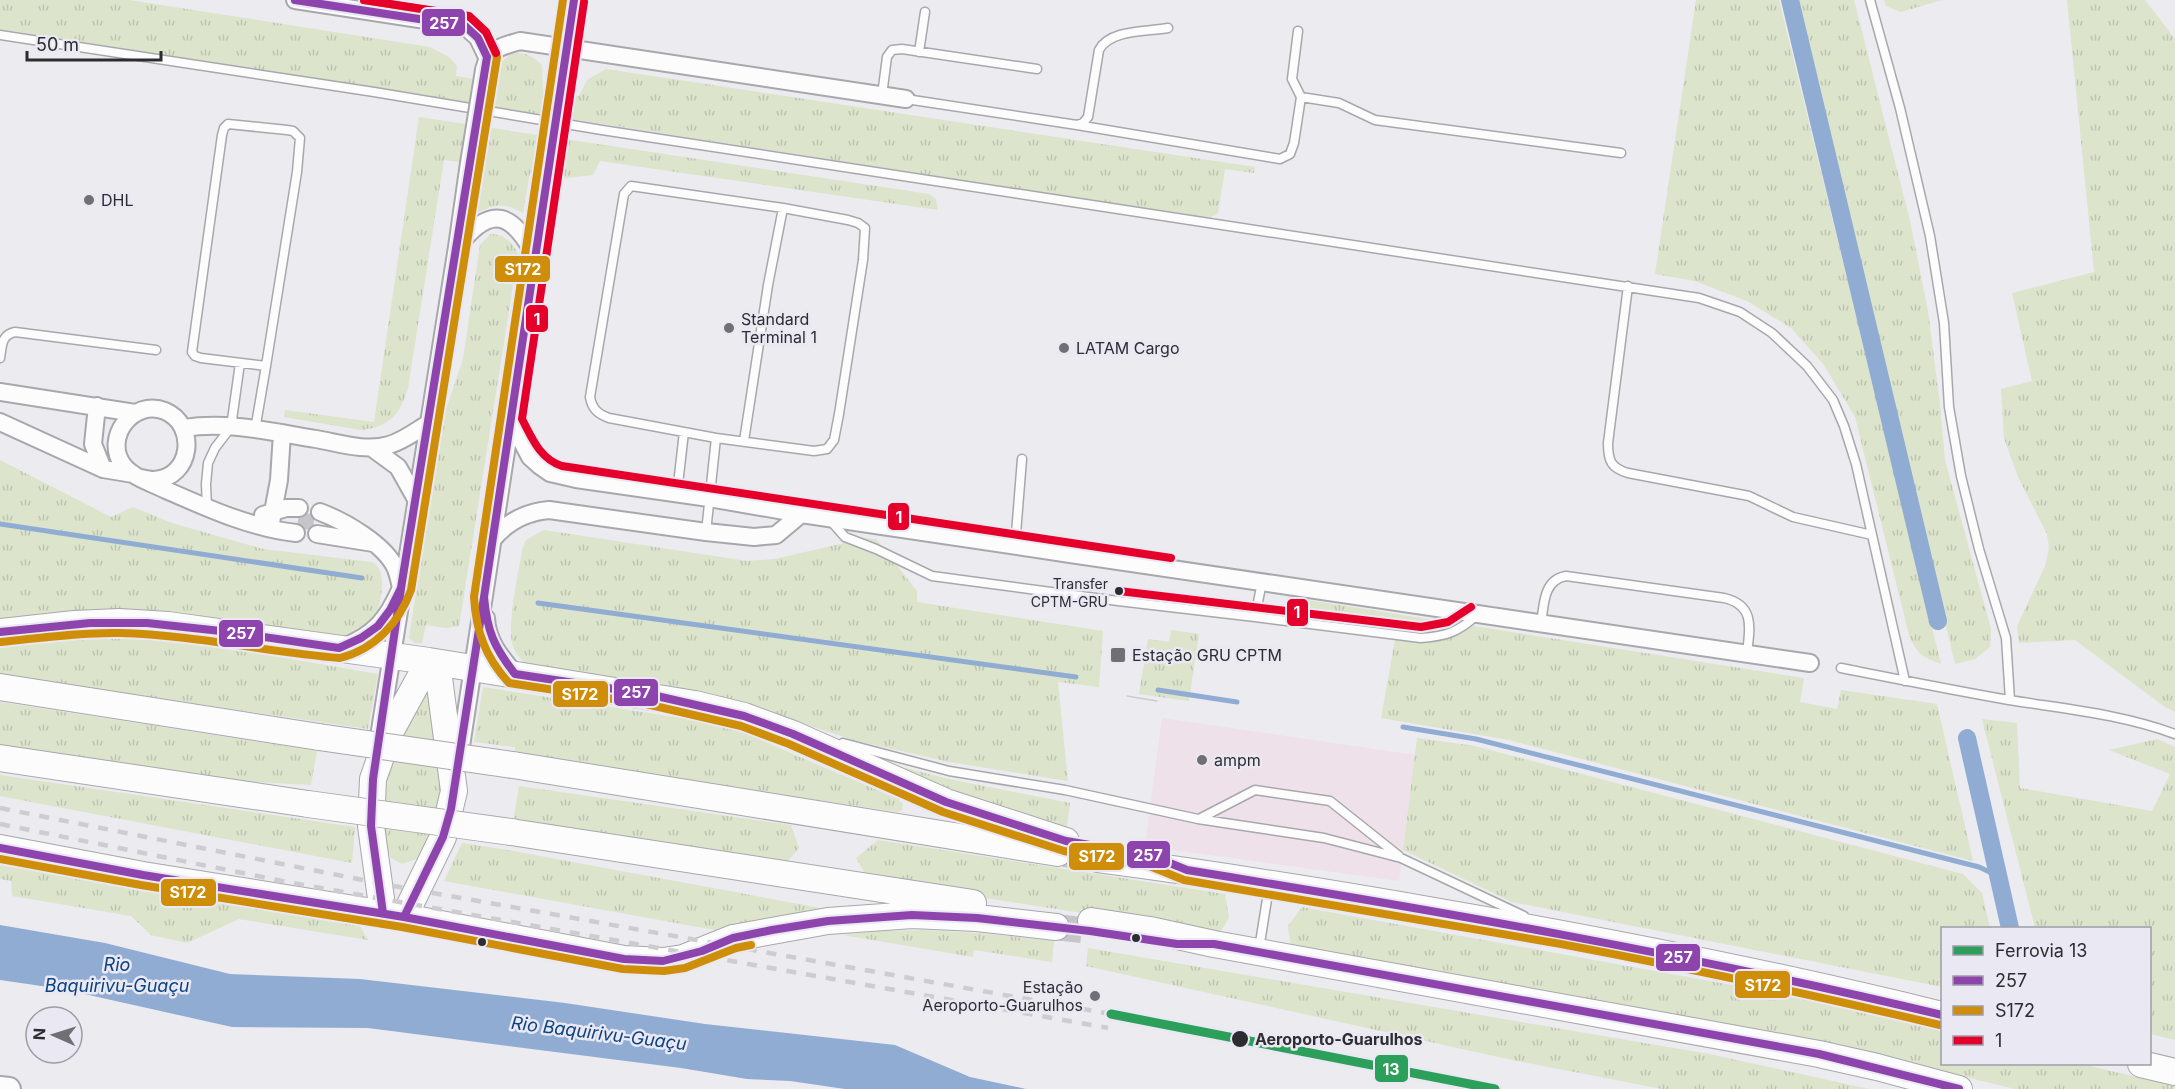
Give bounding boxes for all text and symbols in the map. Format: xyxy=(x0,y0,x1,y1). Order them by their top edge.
line badge: 257 xyxy=(421,8,466,37)
text: 257 xyxy=(429,13,459,33)
scale bar xyxy=(27,24,160,62)
text: 50 m xyxy=(36,34,79,55)
place label: DHL xyxy=(101,190,133,210)
marker: DHL xyxy=(82,193,96,207)
line badge: S172 xyxy=(494,255,551,283)
text: S172 xyxy=(505,259,541,279)
line badge: 1 xyxy=(525,304,549,333)
text: 1 xyxy=(534,309,540,329)
place label: Standard Terminal 1 xyxy=(741,309,817,347)
marker: Standard Terminal 1 xyxy=(722,321,736,335)
place label: LATAM Cargo xyxy=(1076,338,1180,358)
marker: LATAM Cargo xyxy=(1057,341,1071,355)
line badge: 1 xyxy=(887,502,910,531)
text: 1 xyxy=(896,507,902,527)
place label: Transfer CPTM-GRU xyxy=(1031,575,1108,610)
marker: Transfer CPTM-GRU xyxy=(1113,585,1125,597)
line badge: 1 xyxy=(1286,598,1309,627)
text: 1 xyxy=(1294,602,1300,622)
line badge: 257 xyxy=(218,619,264,648)
text: 257 xyxy=(226,623,256,643)
place label: Estação GRU CPTM xyxy=(1132,645,1282,665)
marker: Estação GRU CPTM xyxy=(1109,646,1127,664)
line badge: 257 xyxy=(613,678,659,707)
line badge: S172 xyxy=(552,680,609,708)
text: 257 xyxy=(621,682,651,702)
text: S172 xyxy=(562,684,598,704)
place label: ampm xyxy=(1214,750,1261,770)
marker: ampm xyxy=(1195,753,1209,767)
line badge: 257 xyxy=(1126,840,1171,869)
line badge: S172 xyxy=(1068,842,1125,871)
text: 257 xyxy=(1133,845,1163,865)
text: S172 xyxy=(1079,846,1115,866)
line badge: S172 xyxy=(160,878,217,907)
text: S172 xyxy=(170,882,206,902)
legend xyxy=(1941,927,2151,1065)
unlabelled marker xyxy=(1130,932,1142,944)
unlabelled marker xyxy=(476,936,488,948)
text: Ferrovia 13 xyxy=(1995,940,2087,961)
line badge: 257 xyxy=(1655,943,1701,972)
text: 257 xyxy=(1663,947,1693,967)
water label: Rio Baquirivu-Guaçu xyxy=(45,954,190,996)
line badge: S172 xyxy=(1734,970,1791,999)
text: 257 xyxy=(1995,970,2027,991)
text: S172 xyxy=(1745,975,1781,995)
place label: Estação Aeroporto-Guarulhos xyxy=(922,977,1083,1015)
marker: Estação Aeroporto-Guarulhos xyxy=(1088,989,1102,1003)
text: S172 xyxy=(1995,1000,2035,1021)
north arrow xyxy=(24,1005,84,1065)
water label: Rio Baquirivu-Guaçu xyxy=(510,1012,688,1054)
text: N xyxy=(29,1028,49,1041)
marker: Aeroporto-Guarulhos xyxy=(1230,1029,1250,1049)
place label: Aeroporto-Guarulhos xyxy=(1255,1029,1423,1049)
text: 1 xyxy=(1995,1030,2002,1051)
line badge: 13 xyxy=(1374,1054,1409,1083)
text: 13 xyxy=(1382,1059,1400,1079)

